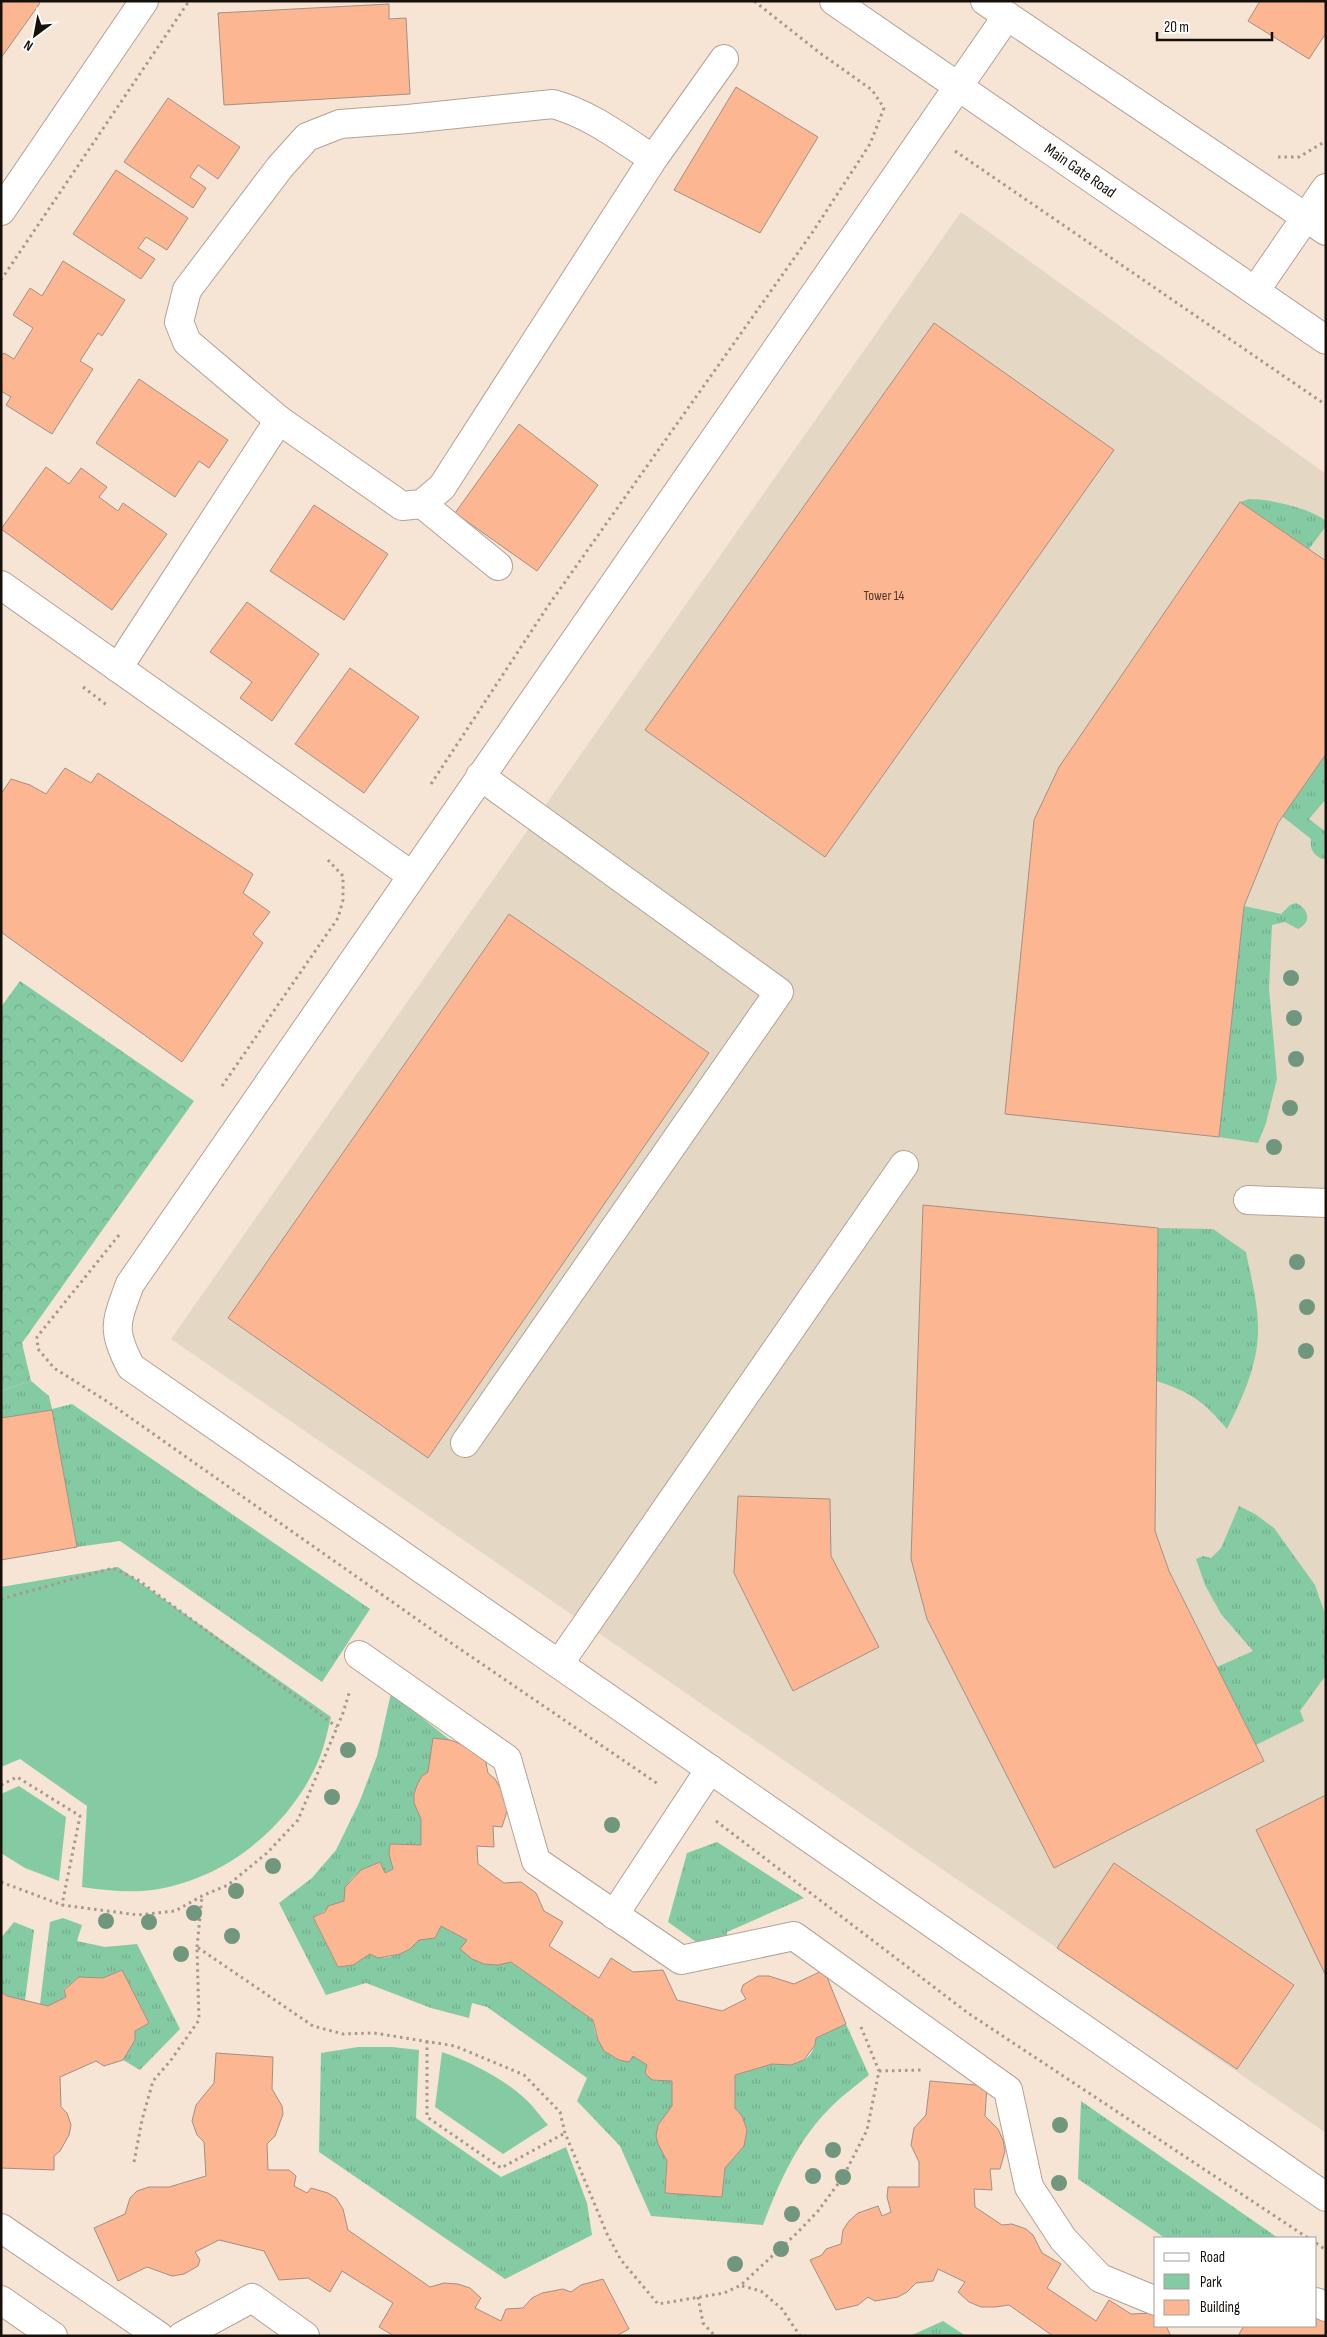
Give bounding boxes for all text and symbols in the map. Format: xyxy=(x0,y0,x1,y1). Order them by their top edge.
north arrow xyxy=(10,10,60,60)
scale bar xyxy=(1157,10,1272,42)
text: 20 m xyxy=(1164,18,1189,37)
text: N xyxy=(21,36,36,55)
street label: Main Gate Road xyxy=(1041,139,1120,202)
house number: Tower 14 xyxy=(864,587,905,604)
legend xyxy=(1154,2237,1317,2327)
text: Road xyxy=(1200,2248,1225,2267)
text: Park xyxy=(1200,2273,1222,2292)
text: Building xyxy=(1200,2298,1240,2317)

